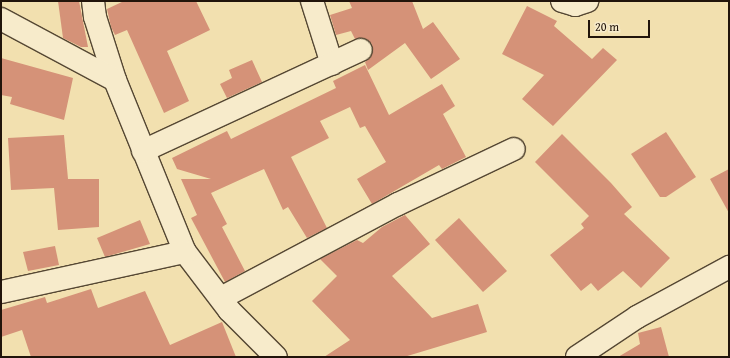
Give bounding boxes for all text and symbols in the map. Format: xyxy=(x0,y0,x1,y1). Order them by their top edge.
scale bar xyxy=(590,12,652,38)
text: 20 m xyxy=(595,18,619,35)

